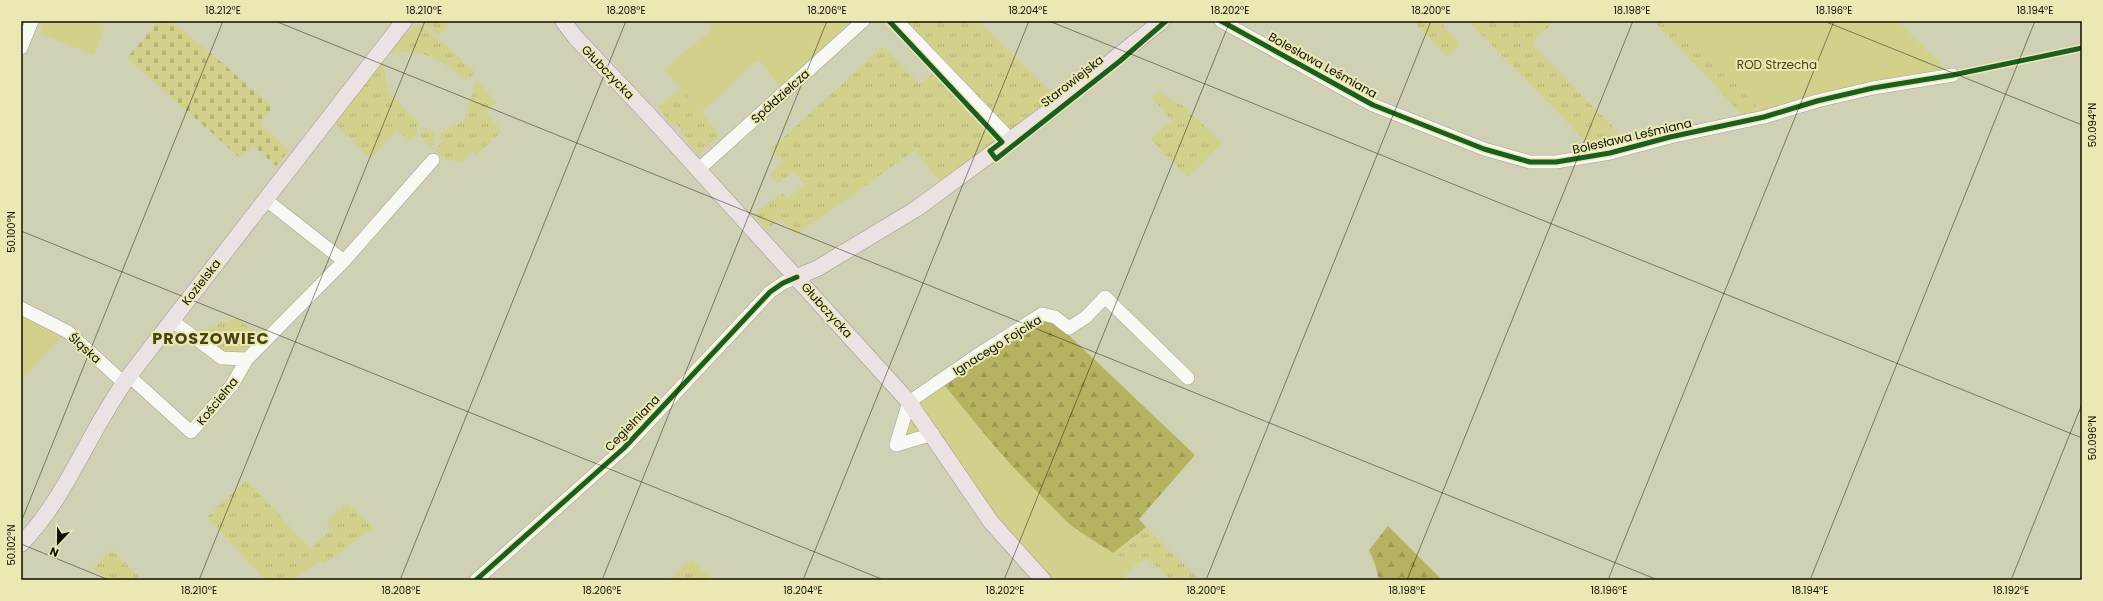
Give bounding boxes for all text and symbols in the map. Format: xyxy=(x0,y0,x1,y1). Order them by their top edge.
text: 18.212°E xyxy=(205,3,241,18)
text: 18.210°E xyxy=(406,3,442,18)
text: 18.208°E xyxy=(606,3,646,18)
text: 18.206°E xyxy=(807,3,847,18)
text: 18.204°E xyxy=(1008,3,1048,18)
text: 18.202°E xyxy=(1211,3,1249,18)
text: 18.200°E xyxy=(1411,3,1451,18)
text: 18.198°E xyxy=(1614,3,1650,18)
text: 18.196°E xyxy=(1816,3,1852,18)
text: 18.194°E xyxy=(2017,3,2053,18)
street label: Bolesława Leśmiana xyxy=(1265,28,1381,102)
street label: Głubczycka xyxy=(578,41,638,103)
street label: Starowiejska xyxy=(1037,51,1107,111)
park label: ROD Strzecha xyxy=(1737,56,1817,73)
street label: Spółdzielcza xyxy=(747,65,813,127)
text: 50.094°N xyxy=(2085,103,2100,147)
street label: Bolesława Leśmiana xyxy=(1571,114,1693,158)
text: 50.100°N xyxy=(4,211,19,253)
street label: Kozielska xyxy=(178,255,224,309)
street label: Głubczycka xyxy=(798,279,856,341)
street label: Ignacego Fojcika xyxy=(949,311,1045,379)
district label: PROSZOWIEC xyxy=(152,327,270,350)
street label: Śląska xyxy=(65,329,105,367)
street label: Kościelna xyxy=(192,373,242,429)
street label: Cegielniana xyxy=(601,391,663,455)
text: 50.096°N xyxy=(2085,416,2100,460)
north arrow xyxy=(38,523,78,563)
text: 50.102°N xyxy=(4,524,19,566)
text: N xyxy=(47,543,61,561)
text: 18.210°E xyxy=(181,583,217,598)
text: 18.208°E xyxy=(381,583,421,598)
text: 18.206°E xyxy=(582,583,622,598)
text: 18.204°E xyxy=(783,583,823,598)
text: 18.202°E xyxy=(986,583,1024,598)
text: 18.200°E xyxy=(1186,583,1226,598)
text: 18.198°E xyxy=(1389,583,1425,598)
text: 18.196°E xyxy=(1591,583,1627,598)
text: 18.194°E xyxy=(1792,583,1828,598)
text: 18.192°E xyxy=(1993,583,2029,598)

